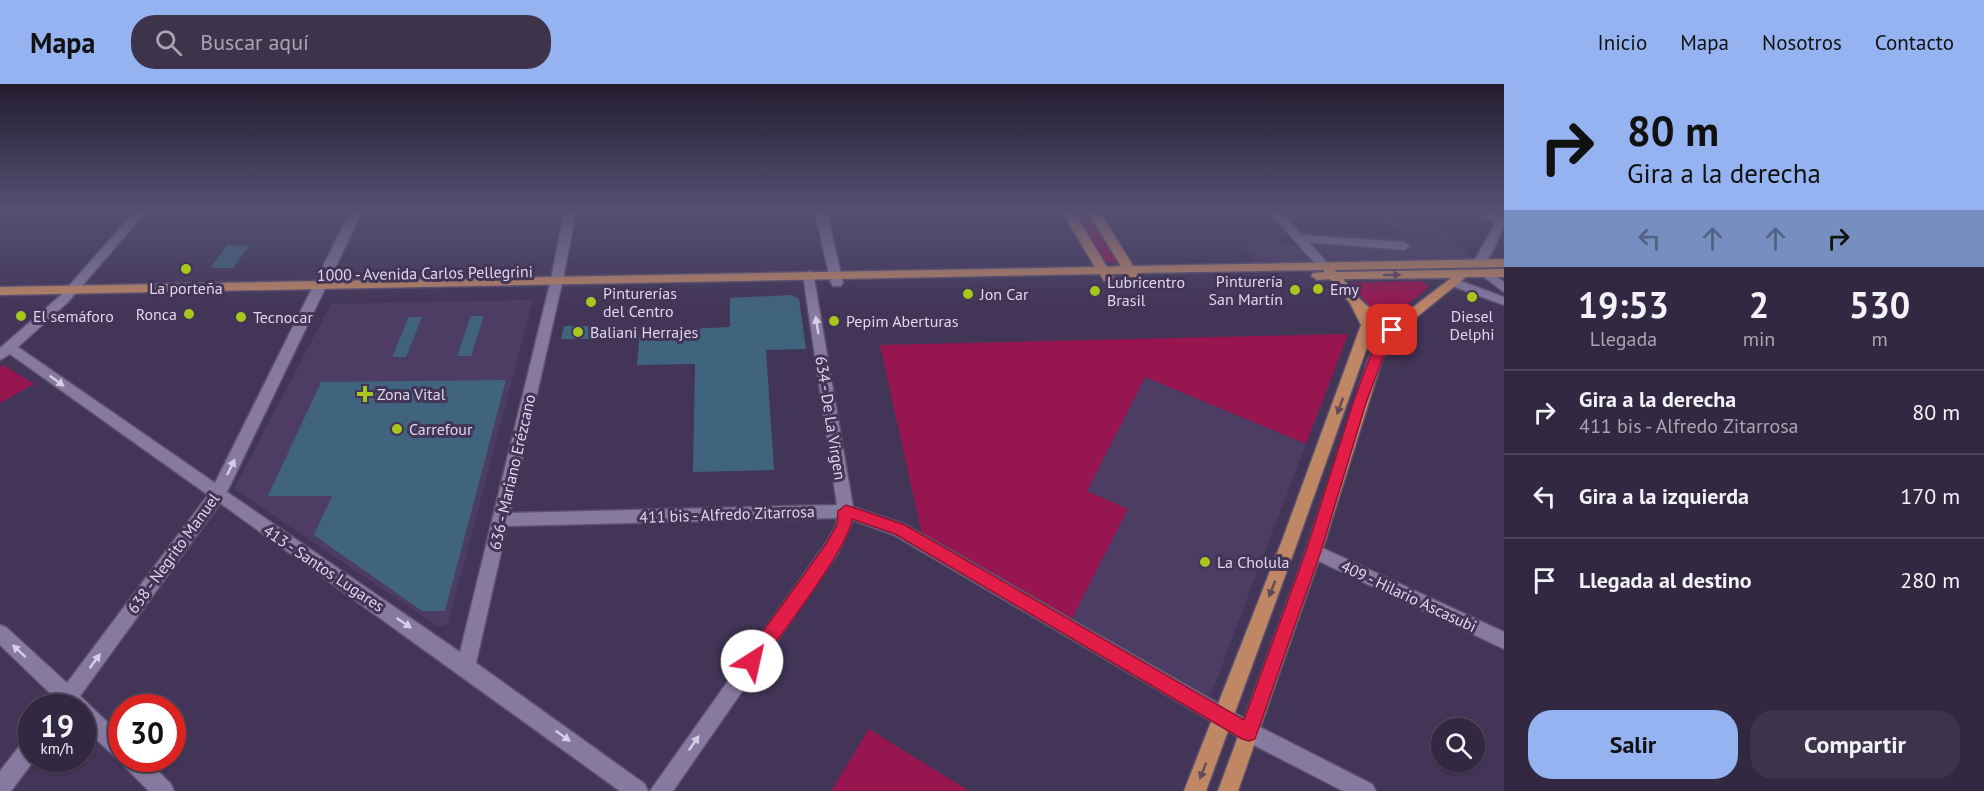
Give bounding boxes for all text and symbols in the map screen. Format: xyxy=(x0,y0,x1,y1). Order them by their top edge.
search box xyxy=(131,15,551,69)
text: Mapa xyxy=(30,24,95,61)
icon: search xyxy=(152,26,185,59)
text: Buscar aquí xyxy=(200,28,309,56)
text: Inicio xyxy=(1598,29,1647,56)
text: Mapa xyxy=(1680,29,1729,56)
text: Nosotros xyxy=(1762,29,1842,56)
text: Contacto xyxy=(1875,29,1954,56)
text: 80 m xyxy=(1627,103,1719,158)
icon: right xyxy=(1528,108,1606,186)
text: Gira a la derecha xyxy=(1627,156,1821,190)
icon: left xyxy=(1633,222,1666,255)
icon: ahead xyxy=(1696,222,1729,255)
icon: ahead xyxy=(1759,222,1792,255)
icon: right xyxy=(1822,222,1855,255)
street label: 1000 - Avenida Carlos Pellegrini xyxy=(317,261,533,285)
marker: La porteña xyxy=(179,262,193,276)
one-way arrow xyxy=(1382,270,1401,280)
place label: Pinturería San Martín xyxy=(1209,271,1283,309)
place label: Lubricentro Brasil xyxy=(1107,272,1185,310)
place label: La porteña xyxy=(149,278,223,298)
place label: Emy xyxy=(1330,279,1360,299)
text: 19:53 xyxy=(1578,281,1669,328)
text: 2 xyxy=(1749,281,1769,328)
text: 530 xyxy=(1849,281,1910,328)
marker: Emy xyxy=(1311,282,1325,296)
place label: Pinturerías del Centro xyxy=(603,283,677,321)
marker: Pinturería San Martín xyxy=(1288,283,1302,297)
place label: Jon Car xyxy=(979,284,1029,304)
marker: Lubricentro Brasil xyxy=(1088,284,1102,298)
marker: Jon Car xyxy=(961,287,975,301)
marker: Diesel Delphi xyxy=(1465,290,1479,304)
marker: Pinturerías del Centro xyxy=(584,295,598,309)
place label: Ronca xyxy=(136,304,177,324)
pin xyxy=(1366,304,1417,355)
place label: El semáforo xyxy=(33,306,114,326)
place label: Diesel Delphi xyxy=(1450,306,1494,344)
marker: Ronca xyxy=(182,307,196,321)
place label: Tecnocar xyxy=(253,307,313,327)
marker: El semáforo xyxy=(14,309,28,323)
marker: Tecnocar xyxy=(234,310,248,324)
place label: Pepim Aberturas xyxy=(846,311,959,331)
icon: arrive xyxy=(1375,313,1408,346)
marker: Pepim Aberturas xyxy=(827,314,841,328)
one-way arrow xyxy=(812,315,821,334)
place label: Baliani Herrajes xyxy=(590,322,699,342)
marker: Baliani Herrajes xyxy=(571,325,585,339)
text: Llegada xyxy=(1590,326,1657,352)
text: min xyxy=(1743,326,1775,352)
text: m xyxy=(1872,326,1888,352)
street label: 634 - De La Virgen xyxy=(811,355,851,481)
one-way arrow xyxy=(49,374,64,386)
place label: Zona Vital xyxy=(377,384,446,404)
text: Gira a la derecha xyxy=(1579,385,1736,413)
marker: Zona Vital xyxy=(358,387,372,401)
street label: 636 - Mariano Erézcano xyxy=(484,392,540,552)
icon: right xyxy=(1528,396,1561,429)
one-way arrow xyxy=(1335,398,1345,416)
text: 80 m xyxy=(1912,398,1960,426)
text: 411 bis - Alfredo Zitarrosa xyxy=(1579,413,1799,439)
place label: Carrefour xyxy=(409,419,473,439)
marker: Carrefour xyxy=(390,422,404,436)
one-way arrow xyxy=(225,458,235,476)
icon: left xyxy=(1528,480,1561,513)
text: Gira a la izquierda xyxy=(1579,482,1749,510)
text: 170 m xyxy=(1900,482,1960,510)
street label: 638 - Negrito Manuel xyxy=(123,489,224,617)
street label: 411 bis - Alfredo Zitarrosa xyxy=(639,501,815,527)
street label: 413 - Santos Lugares xyxy=(260,520,388,616)
place label: La Cholula xyxy=(1217,552,1290,572)
marker: La Cholula xyxy=(1198,555,1212,569)
street label: 409 - Hilario Ascasubi xyxy=(1338,556,1480,636)
icon: arrive xyxy=(1528,564,1561,597)
text: Llegada al destino xyxy=(1579,566,1752,594)
text: 280 m xyxy=(1900,566,1960,594)
one-way arrow xyxy=(1267,580,1276,598)
one-way arrow xyxy=(395,617,411,629)
position arrow xyxy=(720,629,784,693)
one-way arrow xyxy=(11,644,26,658)
one-way arrow xyxy=(89,653,101,669)
speed limit sign: 30 xyxy=(108,694,186,772)
text: 19 xyxy=(40,706,74,745)
button: Salir xyxy=(1528,710,1738,779)
button: Compartir xyxy=(1750,710,1960,779)
map controls xyxy=(1431,718,1485,772)
button: search xyxy=(1431,718,1485,772)
one-way arrow xyxy=(554,730,570,742)
one-way arrow xyxy=(688,736,700,752)
text: km/h xyxy=(41,739,73,758)
one-way arrow xyxy=(1198,763,1208,781)

